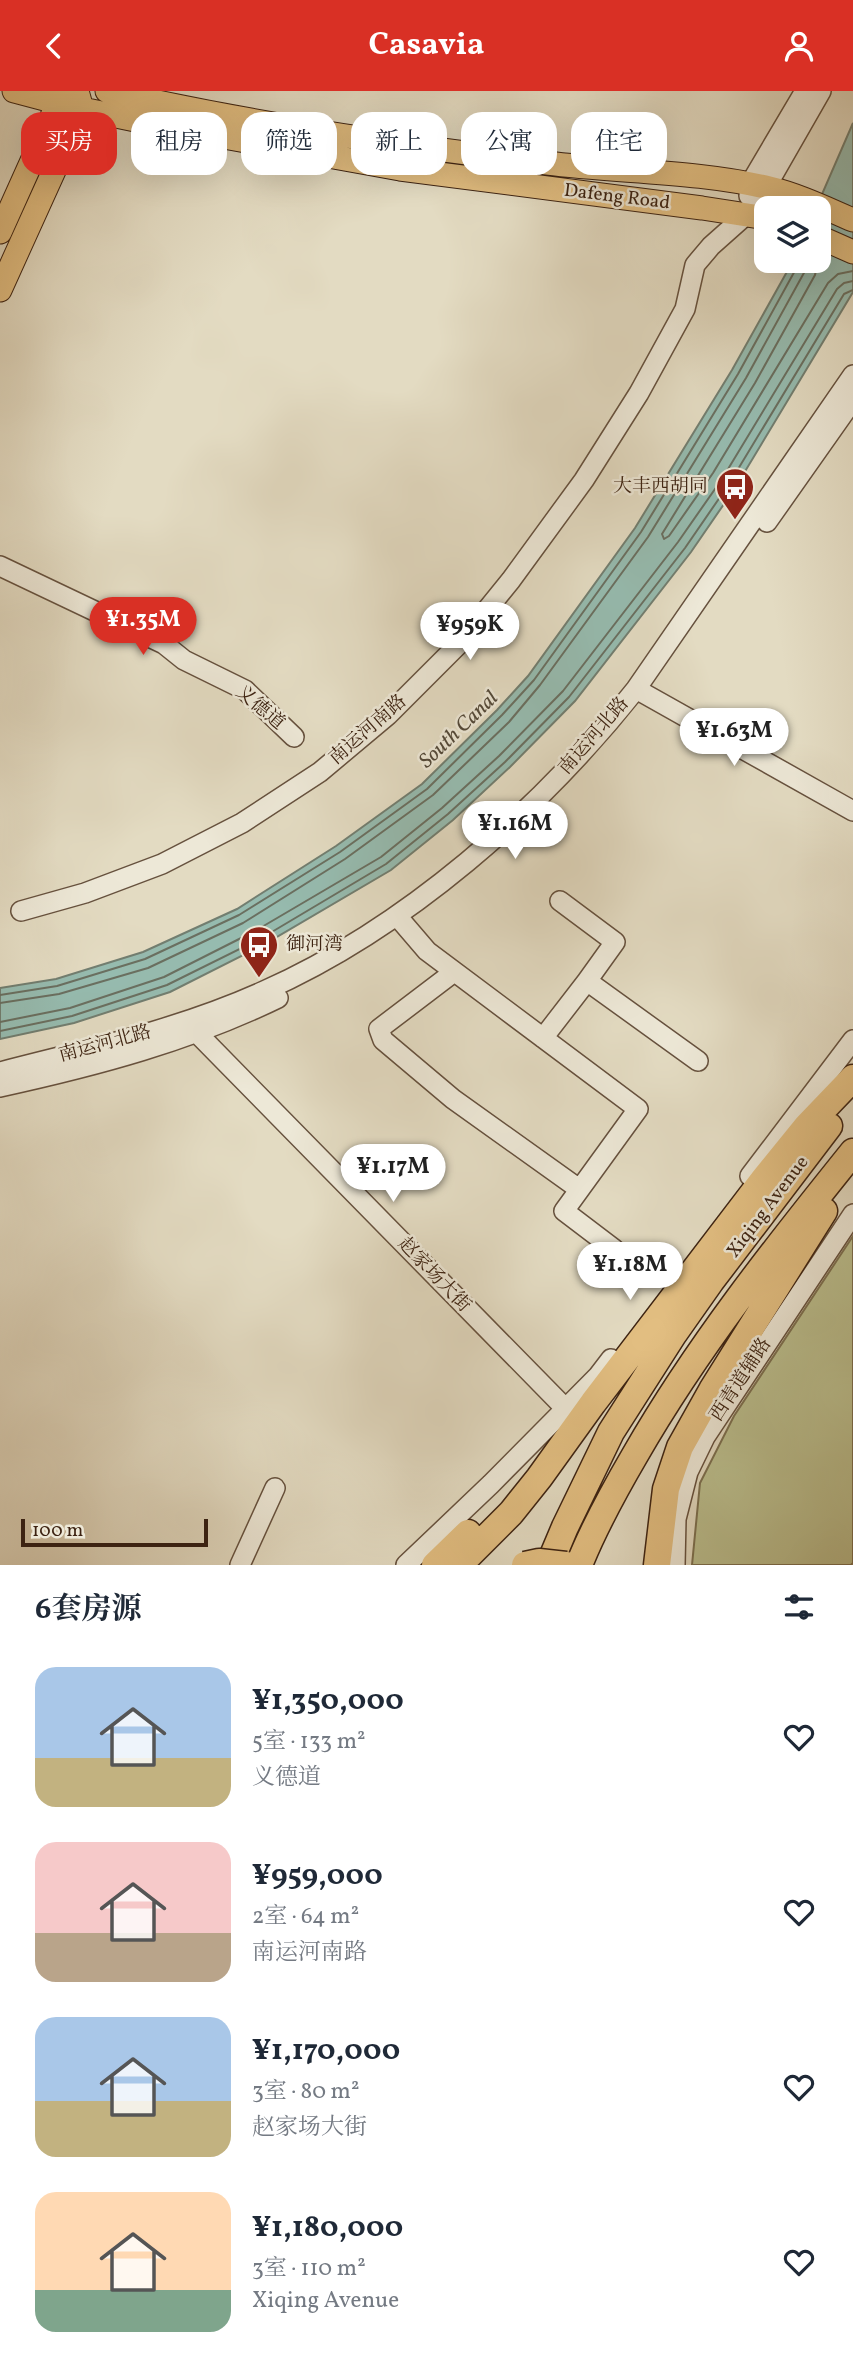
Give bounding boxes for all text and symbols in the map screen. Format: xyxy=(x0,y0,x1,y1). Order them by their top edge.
text: Casavia xyxy=(369,24,484,68)
icon: back xyxy=(35,27,73,65)
icon: person xyxy=(780,27,818,65)
chip: 买房 xyxy=(21,112,117,175)
chip: 租房 xyxy=(131,112,227,175)
chip: 筛选 xyxy=(241,112,337,175)
chip: 新上 xyxy=(351,112,447,175)
chip: 公寓 xyxy=(461,112,557,175)
chip: 住宅 xyxy=(571,112,667,175)
street label: Dafeng Road xyxy=(563,178,671,216)
map controls xyxy=(754,196,831,273)
button: layers xyxy=(754,196,831,273)
bus stop icon: 大丰西胡同 xyxy=(714,466,756,521)
place label: 大丰西胡同 xyxy=(613,474,708,500)
pin: ¥1.35M xyxy=(86,597,200,657)
pin: ¥959K xyxy=(421,603,519,662)
text: ¥1.35M xyxy=(106,604,180,636)
text: ¥959K xyxy=(436,609,504,641)
street label: 义德道 xyxy=(230,680,290,736)
water label: South Canal xyxy=(413,685,505,775)
street label: 南运河南路 xyxy=(324,689,412,771)
street label: 南运河北路 xyxy=(553,692,635,780)
pin: ¥1.63M xyxy=(677,709,791,768)
text: ¥1.63M xyxy=(696,715,772,747)
pin: ¥1.16M xyxy=(458,801,572,861)
text: ¥1.16M xyxy=(478,808,552,840)
bus stop icon: 御河湾 xyxy=(238,924,280,979)
place label: 御河湾 xyxy=(286,932,343,958)
street label: 南运河北路 xyxy=(56,1019,154,1069)
pin: ¥1.17M xyxy=(336,1145,450,1204)
text: ¥1.17M xyxy=(357,1151,429,1183)
street label: Xiqing Avenue xyxy=(721,1151,815,1263)
street label: 赵家场大街 xyxy=(392,1232,476,1318)
pin: ¥1.18M xyxy=(573,1243,687,1302)
text: ¥1.18M xyxy=(593,1249,667,1281)
street label: 西青道辅路 xyxy=(704,1333,778,1427)
scale bar xyxy=(21,1516,208,1548)
text: 100 m xyxy=(32,1518,83,1544)
icon: filters xyxy=(780,1588,818,1626)
text: 6套房源 xyxy=(35,1589,141,1631)
text: ¥1,350,000 xyxy=(252,1680,404,1722)
icon: home xyxy=(91,1695,175,1779)
icon: heart xyxy=(780,1718,818,1756)
text: 5室 · 133 m² xyxy=(252,1726,366,1758)
text: 义德道 xyxy=(252,1762,321,1794)
text: ¥959,000 xyxy=(252,1855,383,1897)
icon: home xyxy=(91,1870,175,1954)
icon: heart xyxy=(780,1893,818,1931)
text: 2室 · 64 m² xyxy=(252,1901,359,1933)
text: 南运河南路 xyxy=(252,1937,367,1969)
text: ¥1,170,000 xyxy=(252,2030,400,2072)
icon: home xyxy=(91,2045,175,2129)
icon: heart xyxy=(780,2068,818,2106)
text: 3室 · 80 m² xyxy=(252,2076,359,2108)
text: 赵家场大街 xyxy=(252,2112,367,2144)
text: ¥1,180,000 xyxy=(252,2207,403,2249)
icon: home xyxy=(91,2220,175,2304)
icon: heart xyxy=(780,2243,818,2281)
text: 3室 · 110 m² xyxy=(252,2253,366,2285)
text: Xiqing Avenue xyxy=(252,2285,399,2317)

